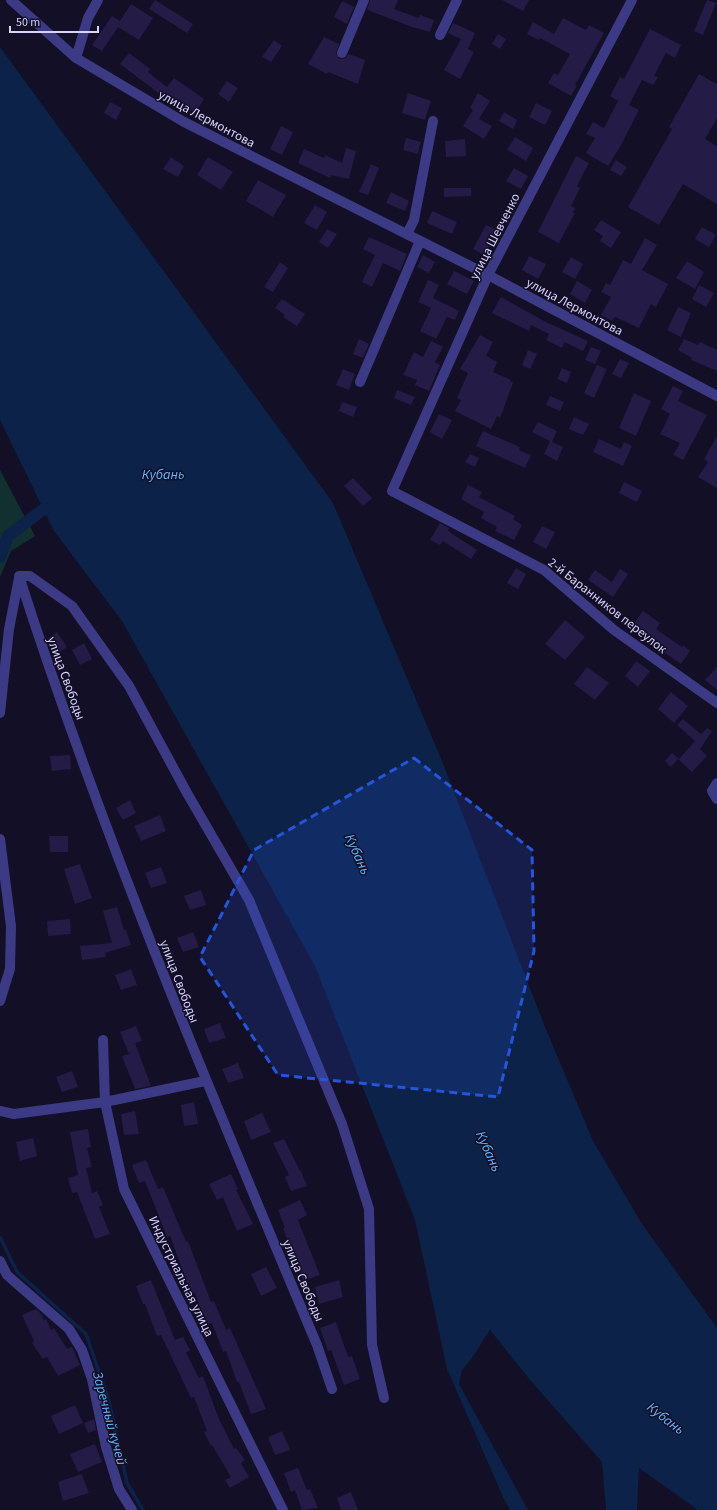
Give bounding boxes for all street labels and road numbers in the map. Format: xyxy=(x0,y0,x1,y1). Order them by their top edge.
street label: улица Лермонтова xyxy=(155,86,258,152)
street label: улица Шевченко xyxy=(465,190,524,283)
street label: улица Лермонтова xyxy=(523,274,626,340)
street label: 2-й Баранников переулок xyxy=(544,554,671,658)
street label: улица Свободы xyxy=(43,634,89,723)
street label: улица Свободы xyxy=(155,937,203,1025)
street label: Индустриальная улица xyxy=(144,1213,218,1340)
street label: улица Свободы xyxy=(278,1237,328,1324)

